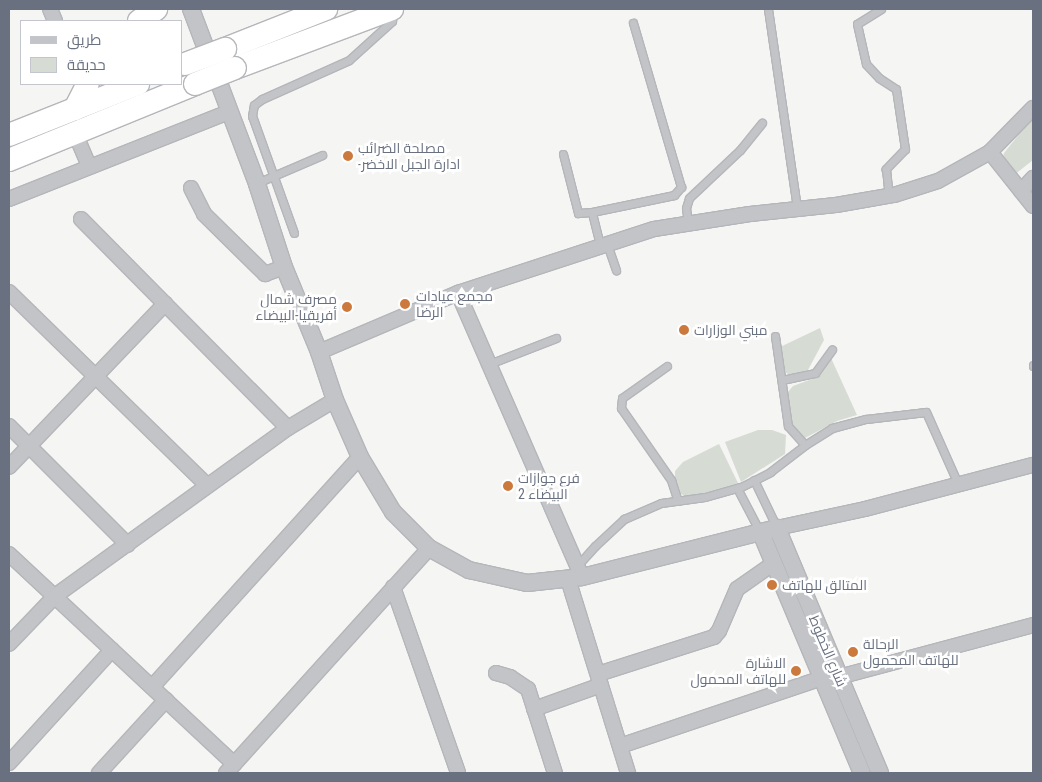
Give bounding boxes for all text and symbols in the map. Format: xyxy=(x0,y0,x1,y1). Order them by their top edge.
legend xyxy=(20,20,182,85)
text: طريق xyxy=(67,31,101,49)
text: حديقة xyxy=(67,56,106,74)
place label: مصلحة الضرائب -ادارة الجبل الاخضر xyxy=(358,140,460,172)
marker: مصلحة الضرائب -ادارة الجبل الاخضر xyxy=(342,150,354,162)
place label: مجمع عيادات الرضا xyxy=(416,288,493,321)
place label: مصرف شمال أفريقيا-البيضاء xyxy=(255,291,337,324)
marker: مجمع عيادات الرضا xyxy=(398,297,412,311)
marker: مصرف شمال أفريقيا-البيضاء xyxy=(341,301,353,313)
place label: مبني الوزارات xyxy=(694,322,768,338)
marker: مبني الوزارات xyxy=(678,324,690,336)
place label: فرع جوازات البيضاء 2 xyxy=(518,470,580,502)
marker: فرع جوازات البيضاء 2 xyxy=(502,480,514,492)
place label: المتالق للهاتف xyxy=(782,577,867,593)
marker: المتالق للهاتف xyxy=(766,579,778,591)
street label: شارع الخطوط xyxy=(805,613,851,689)
place label: الرحالة للهاتف المحمول xyxy=(863,636,959,669)
marker: الرحالة للهاتف المحمول xyxy=(847,646,859,658)
place label: الاشارة للهاتف المحمول xyxy=(690,655,786,688)
marker: الاشارة للهاتف المحمول xyxy=(790,665,802,677)

